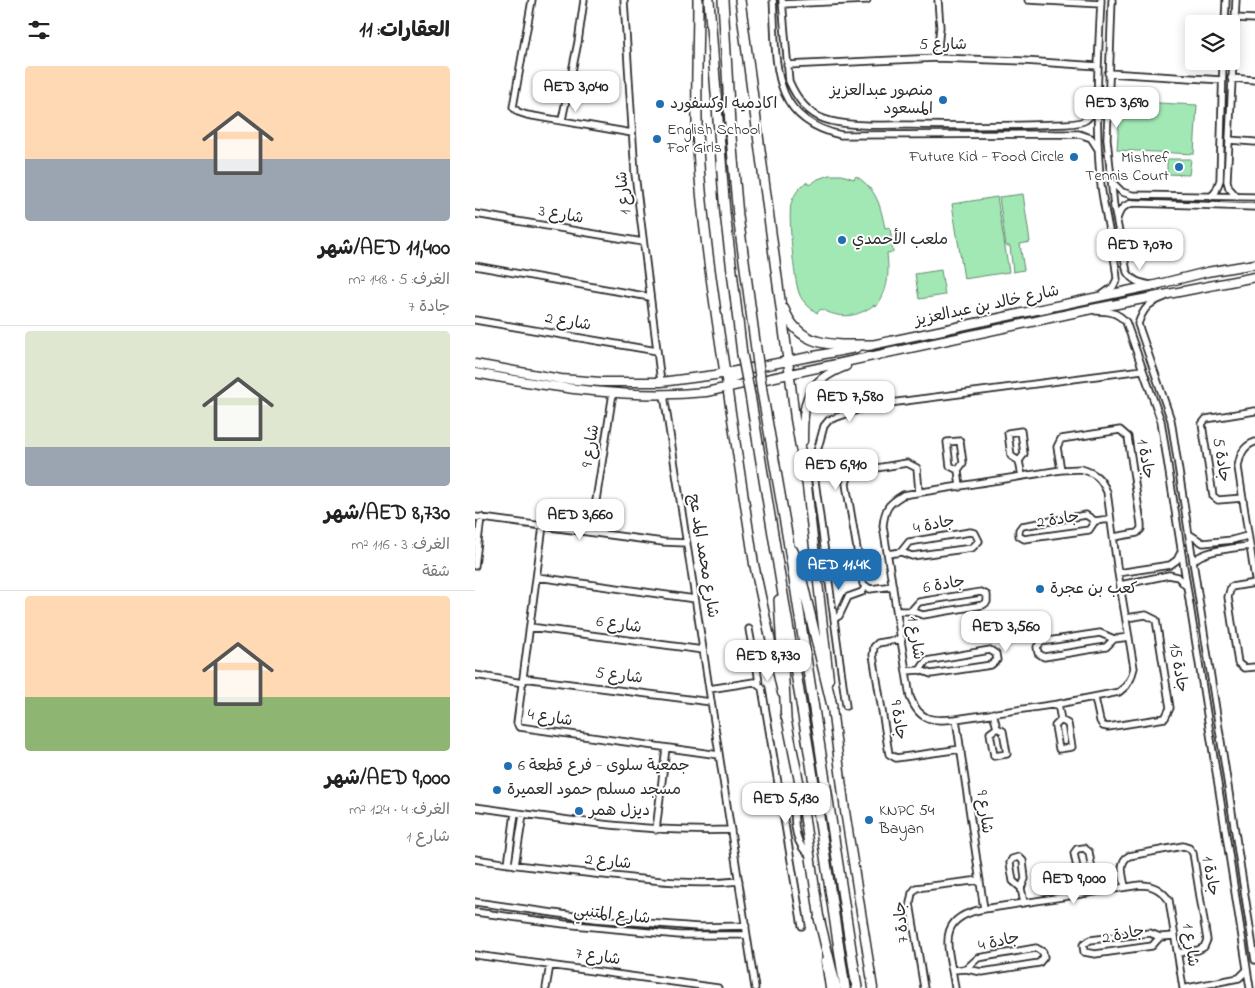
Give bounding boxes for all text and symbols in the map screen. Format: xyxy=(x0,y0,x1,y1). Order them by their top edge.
map controls xyxy=(1185,15,1240,70)
button: layers xyxy=(1185,15,1240,70)
icon: filters xyxy=(25,16,53,44)
text: العقارات: 11 xyxy=(359,16,450,46)
street label: شارع 5 xyxy=(919,33,967,57)
pin: AED 3,040 xyxy=(519,70,633,113)
text: AED 3,040 xyxy=(543,75,609,99)
place label: منصور عبدالعزيز المسعود xyxy=(828,79,933,121)
pin: AED 3,690 xyxy=(1060,86,1174,129)
text: AED 3,690 xyxy=(1085,91,1149,115)
place label: اكادميه اوكسفورد xyxy=(670,92,778,116)
marker: منصور عبدالعزيز المسعود xyxy=(937,94,949,106)
icon: home xyxy=(193,98,283,188)
marker: اكادميه اوكسفورد xyxy=(654,98,666,110)
place label: English School For Girls xyxy=(666,118,761,160)
marker: English School For Girls xyxy=(651,133,663,145)
place label: Future Kid - Food Circle xyxy=(908,145,1065,169)
place label: Mishref Tennis Court xyxy=(1085,146,1170,188)
marker: Future Kid - Food Circle xyxy=(1068,151,1080,163)
marker: Mishref Tennis Court xyxy=(1173,161,1185,173)
street label: شارع 1 xyxy=(610,170,638,216)
street label: شارع 3 xyxy=(537,199,585,231)
place label: ملعب الأحمدي xyxy=(852,228,948,252)
pin: AED 7,070 xyxy=(1083,228,1197,271)
text: AED 7,070 xyxy=(1107,233,1173,257)
text: AED 11,400/شهر xyxy=(318,234,450,264)
marker: ملعب الأحمدي xyxy=(836,234,848,246)
text: الغرف: 5 · 148 m² xyxy=(348,268,450,292)
street label: شارع خالد بن عبدالعزيز xyxy=(911,279,1061,333)
text: جادة 7 xyxy=(408,295,450,319)
street label: شارع 2 xyxy=(543,306,593,338)
icon: home xyxy=(193,364,283,454)
pin: AED 7,580 xyxy=(793,380,907,423)
text: AED 7,580 xyxy=(817,385,883,409)
street label: شارع 9 xyxy=(576,423,606,469)
street label: جادة 5 xyxy=(1206,436,1236,484)
street label: جادة 1 xyxy=(1130,437,1160,481)
pin: AED 6,910 xyxy=(779,448,893,491)
text: AED 6,910 xyxy=(805,453,867,477)
street label: شارع محمد المد عج xyxy=(681,492,725,620)
pin: AED 3,660 xyxy=(523,498,637,541)
text: AED 8,730/شهر xyxy=(324,499,450,529)
text: AED 3,660 xyxy=(547,503,613,527)
street label: جادة 2 xyxy=(1035,505,1081,535)
street label: جادة 4 xyxy=(911,509,957,541)
text: الغرف: 3 · 116 m² xyxy=(351,533,450,557)
pin: AED 11.4K xyxy=(782,548,896,591)
text: AED 11.4K xyxy=(807,553,871,577)
text: شقة xyxy=(422,560,450,584)
street label: جادة 6 xyxy=(921,570,967,600)
place label: كعب بن عجرة xyxy=(1050,577,1138,601)
marker: كعب بن عجرة xyxy=(1034,583,1046,595)
street label: شارع 6 xyxy=(595,610,643,640)
pin: AED 3,560 xyxy=(949,610,1063,653)
street label: شارع 1 xyxy=(900,615,930,661)
text: AED 3,560 xyxy=(972,615,1040,639)
icon: home xyxy=(193,629,283,719)
pin: AED 8,730 xyxy=(711,640,825,682)
street label: جادة 15 xyxy=(1162,642,1194,694)
text: AED 8,730 xyxy=(736,644,800,668)
street label: شارع 5 xyxy=(594,661,644,691)
street label: جادة 9 xyxy=(883,698,913,742)
street label: شارع 4 xyxy=(526,703,574,733)
place label: جمعية سلوى - فرع قطعة 6 xyxy=(518,754,690,778)
marker: جمعية سلوى - فرع قطعة 6 xyxy=(502,760,514,772)
text: AED 9,000/شهر xyxy=(325,764,450,794)
place label: مسجد مسلم حمود العميرة xyxy=(507,778,681,802)
pin: AED 5,130 xyxy=(729,782,843,825)
marker: مسجد مسلم حمود العميرة xyxy=(491,784,503,796)
text: AED 5,130 xyxy=(753,787,819,811)
street label: شارع 9 xyxy=(969,789,999,835)
text: الغرف: 4 · 124 m² xyxy=(349,798,450,822)
place label: ديزل همر xyxy=(587,799,650,823)
place label: KNPC 54 Bayan xyxy=(878,799,935,841)
marker: ديزل همر xyxy=(573,805,585,817)
marker: KNPC 54 Bayan xyxy=(863,814,875,826)
text: شارع 1 xyxy=(406,825,450,849)
street label: شارع 2 xyxy=(584,848,632,876)
street label: جادة 1 xyxy=(1195,854,1225,898)
pin: AED 9,000 xyxy=(1017,862,1131,905)
text: AED 9,000 xyxy=(1042,867,1106,891)
street label: شارع المتنبي xyxy=(572,899,652,932)
street label: جادة 7 xyxy=(888,900,916,944)
street label: جادة 2 xyxy=(1100,919,1146,951)
street label: شارع 1 xyxy=(1175,922,1205,968)
street label: جادة 4 xyxy=(976,926,1022,958)
street label: شارع 7 xyxy=(574,942,622,972)

